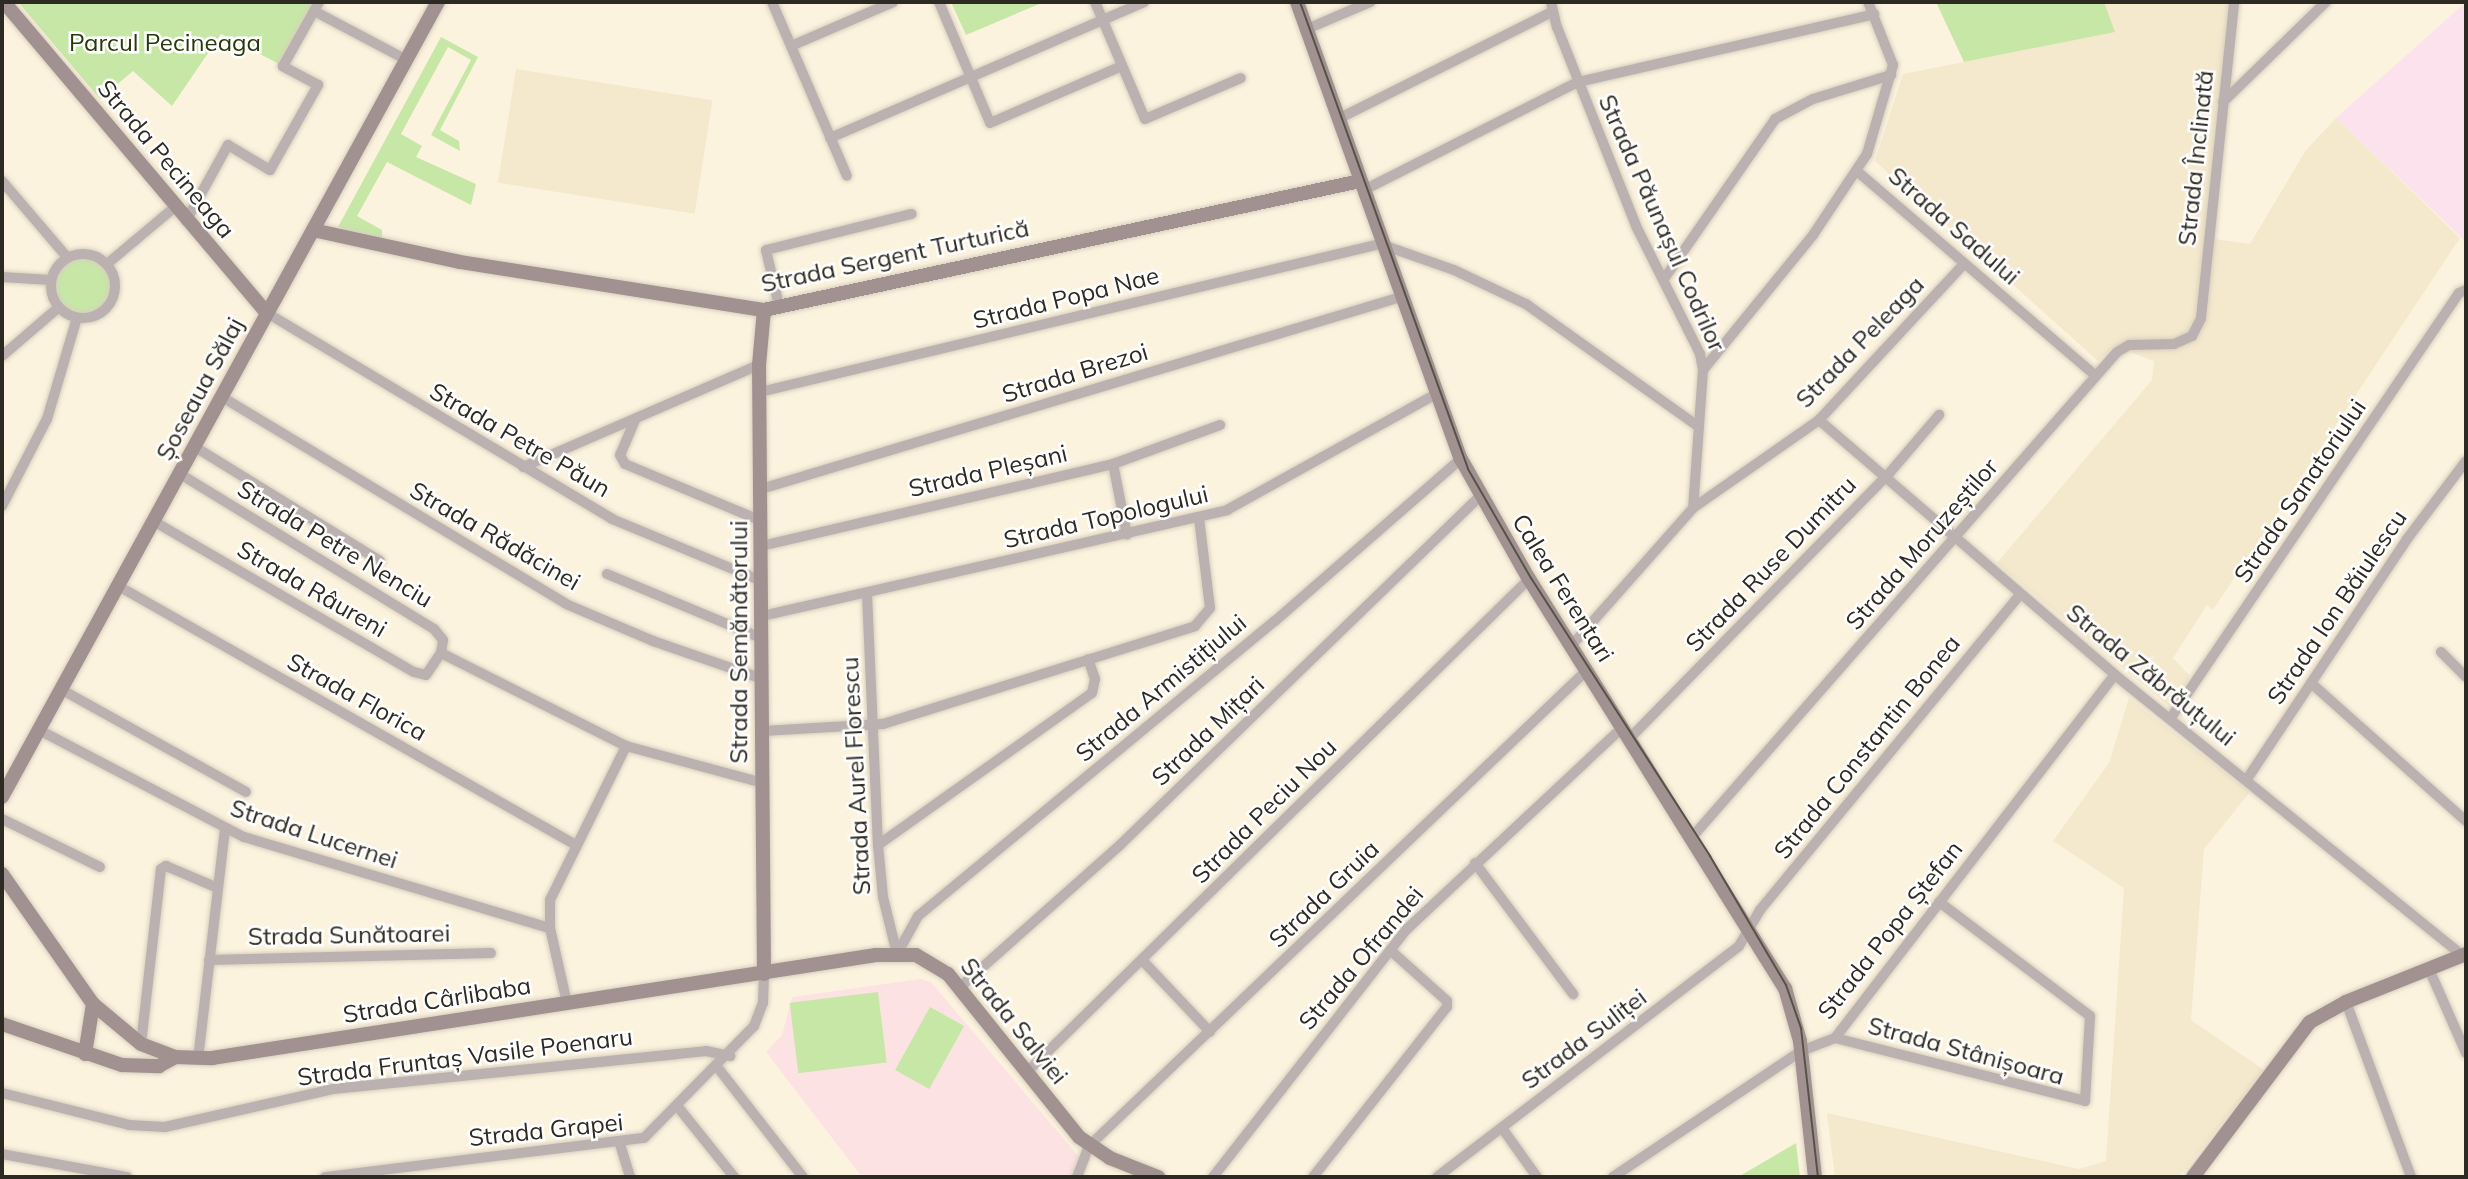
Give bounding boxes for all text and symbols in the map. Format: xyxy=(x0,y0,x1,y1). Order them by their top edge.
park label: Parcul Pecineaga xyxy=(69,29,261,57)
street label: Strada Înclinată xyxy=(2172,69,2220,247)
street label: Strada Pecineaga xyxy=(91,74,241,244)
street label: Strada Păunașul Codrilor xyxy=(1592,90,1732,356)
street label: Strada Sadului xyxy=(1883,161,2025,291)
street label: Strada Sergent Turturică xyxy=(758,214,1032,298)
street label: Strada Popa Nae xyxy=(970,261,1162,335)
street label: Strada Peleaga xyxy=(1790,270,1930,414)
street label: Șoseaua Sălaj xyxy=(150,313,250,465)
street label: Strada Brezoi xyxy=(999,337,1151,409)
street label: Strada Petre Păun xyxy=(425,377,615,503)
street label: Strada Sanatoriului xyxy=(2228,394,2372,588)
street label: Strada Pleșani xyxy=(906,439,1070,503)
street label: Strada Moruzeștilor xyxy=(1840,452,2004,636)
street label: Strada Ruse Dumitru xyxy=(1680,470,1862,658)
street label: Strada Petre Nenciu xyxy=(232,474,438,614)
street label: Strada Rădăcinei xyxy=(405,476,585,596)
street label: Strada Topologului xyxy=(1001,479,1211,555)
street label: Strada Ion Băiulescu xyxy=(2261,504,2413,710)
street label: Calea Ferentari xyxy=(1506,509,1620,667)
street label: Strada Semănătorului xyxy=(725,520,753,764)
street label: Strada Râureni xyxy=(232,535,392,643)
street label: Strada Zăbrăuțului xyxy=(2061,598,2241,752)
street label: Strada Armistițiului xyxy=(1070,608,1252,768)
street label: Strada Constantin Bonea xyxy=(1768,629,1966,865)
street label: Strada Florica xyxy=(282,647,432,747)
street label: Strada Aurel Florescu xyxy=(835,656,877,896)
street label: Strada Mițari xyxy=(1146,670,1270,792)
street label: Strada Peciu Nou xyxy=(1186,733,1342,889)
street label: Strada Lucernei xyxy=(227,793,401,875)
street label: Strada Gruia xyxy=(1263,834,1385,954)
street label: Strada Popa Ștefan xyxy=(1812,835,1968,1025)
street label: Strada Ofrandei xyxy=(1293,880,1429,1036)
street label: Strada Sunătoarei xyxy=(248,919,450,951)
street label: Strada Salviei xyxy=(954,952,1074,1090)
street label: Strada Cârlibaba xyxy=(341,971,533,1029)
street label: Strada Suliței xyxy=(1516,983,1652,1095)
street label: Strada Stânișoara xyxy=(1865,1011,2067,1091)
street label: Strada Fruntaș Vasile Poenaru xyxy=(296,1022,634,1092)
street label: Strada Grapei xyxy=(467,1108,625,1152)

